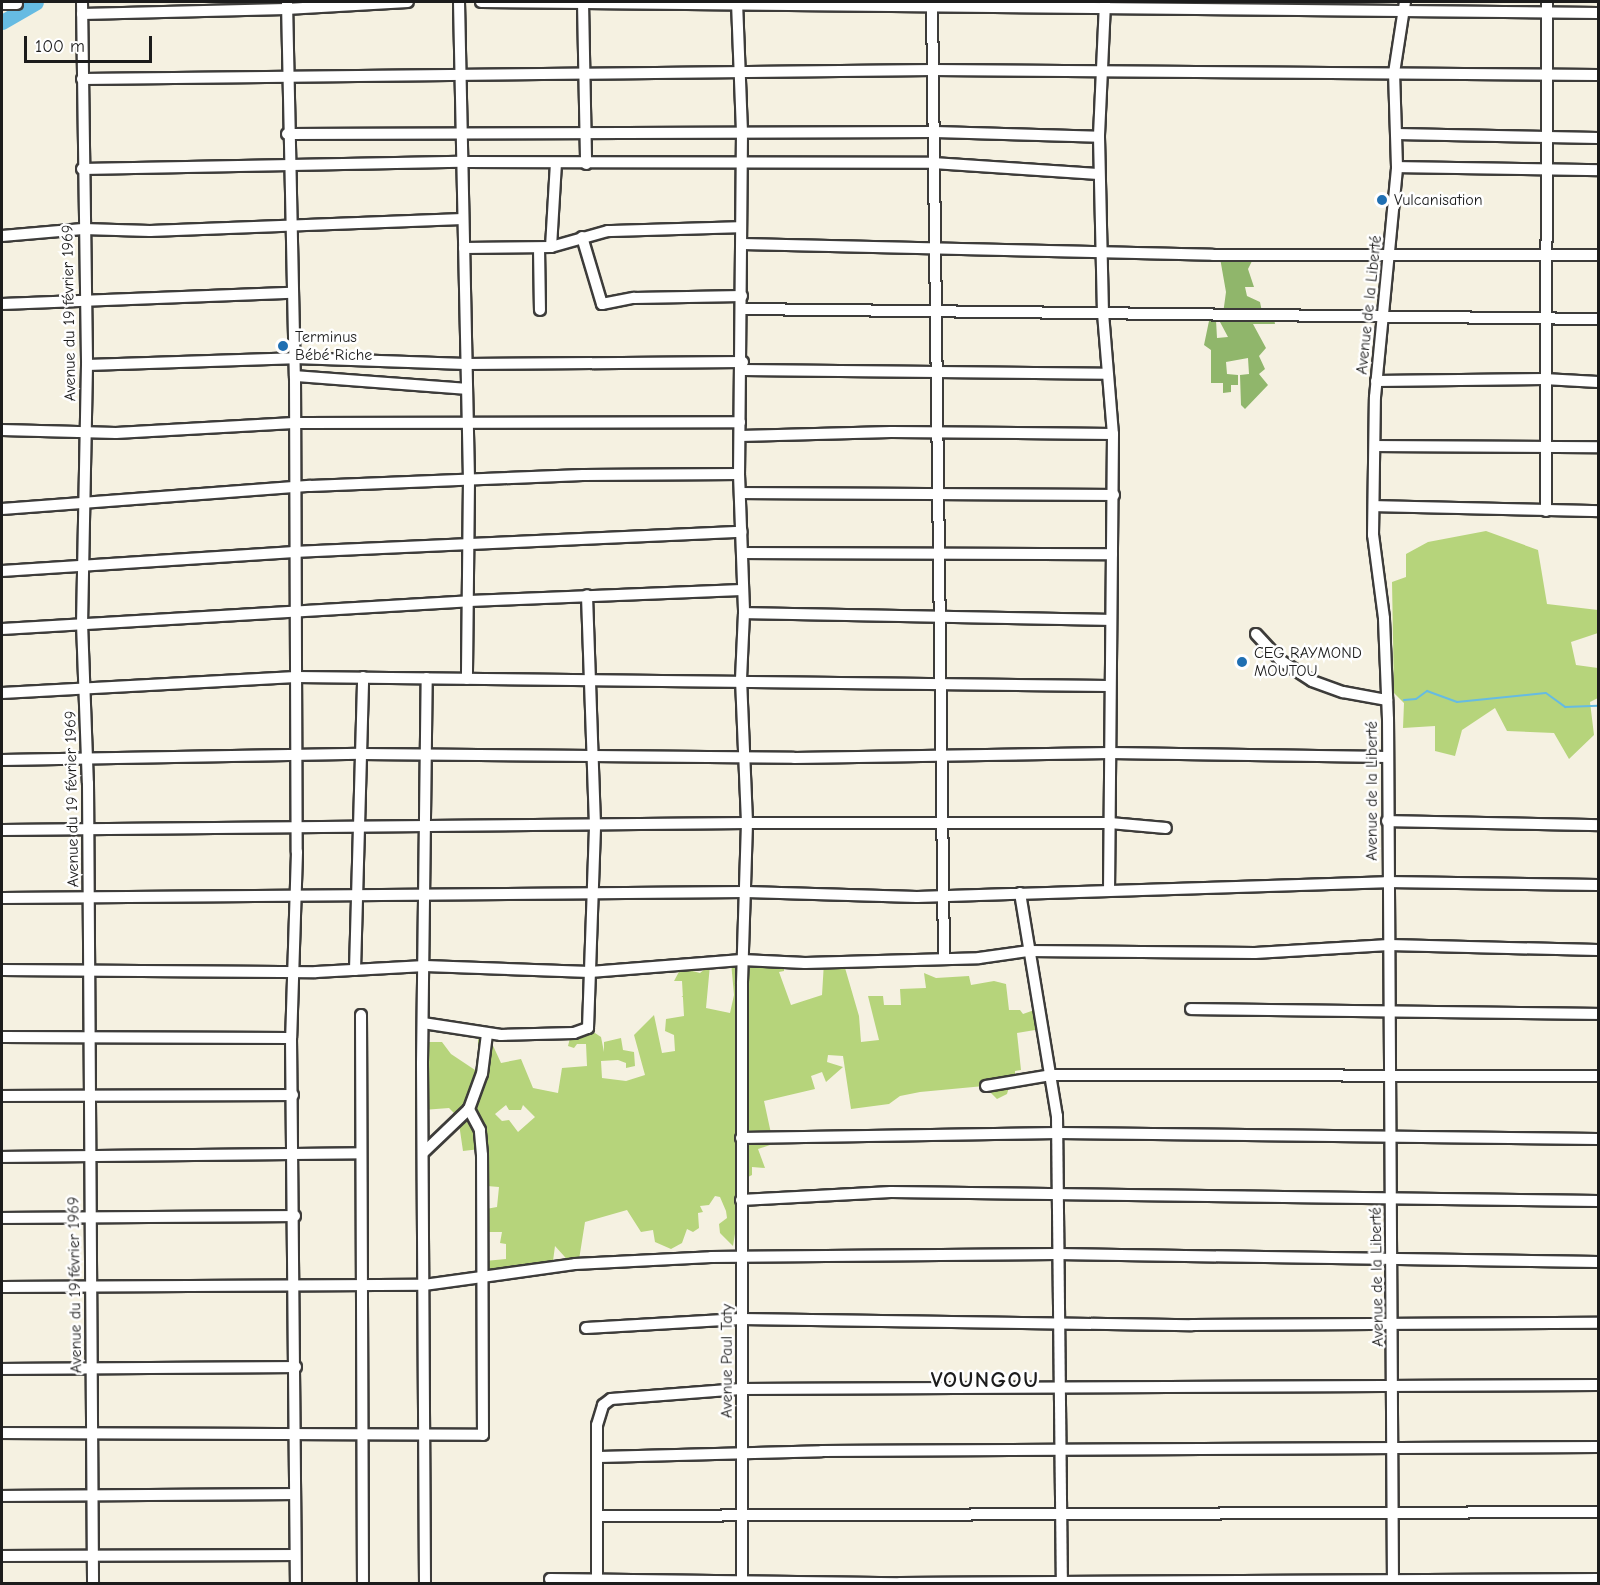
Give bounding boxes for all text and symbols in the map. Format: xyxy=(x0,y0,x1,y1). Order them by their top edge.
scale bar xyxy=(27,24,154,62)
text: 100 m xyxy=(35,36,85,57)
place label: Vulcanisation xyxy=(1394,190,1483,210)
marker: Vulcanisation xyxy=(1375,193,1389,207)
street label: Avenue du 19 février 1969 xyxy=(58,225,80,401)
street label: Avenue de la Liberté xyxy=(1352,235,1386,375)
place label: Terminus Bébé Riche xyxy=(295,327,372,365)
marker: Terminus Bébé Riche xyxy=(276,339,290,353)
place label: CEG RAYMOND MOUTOU xyxy=(1254,643,1362,681)
marker: CEG RAYMOND MOUTOU xyxy=(1235,655,1249,669)
street label: Avenue du 19 février 1969 xyxy=(61,711,83,887)
street label: Avenue de la Liberté xyxy=(1362,721,1382,861)
street label: Avenue du 19 février 1969 xyxy=(64,1197,86,1373)
street label: Avenue de la Liberté xyxy=(1366,1207,1388,1347)
street label: Avenue Paul Taty xyxy=(717,1304,737,1418)
district label: VOUNGOU xyxy=(931,1368,1039,1394)

